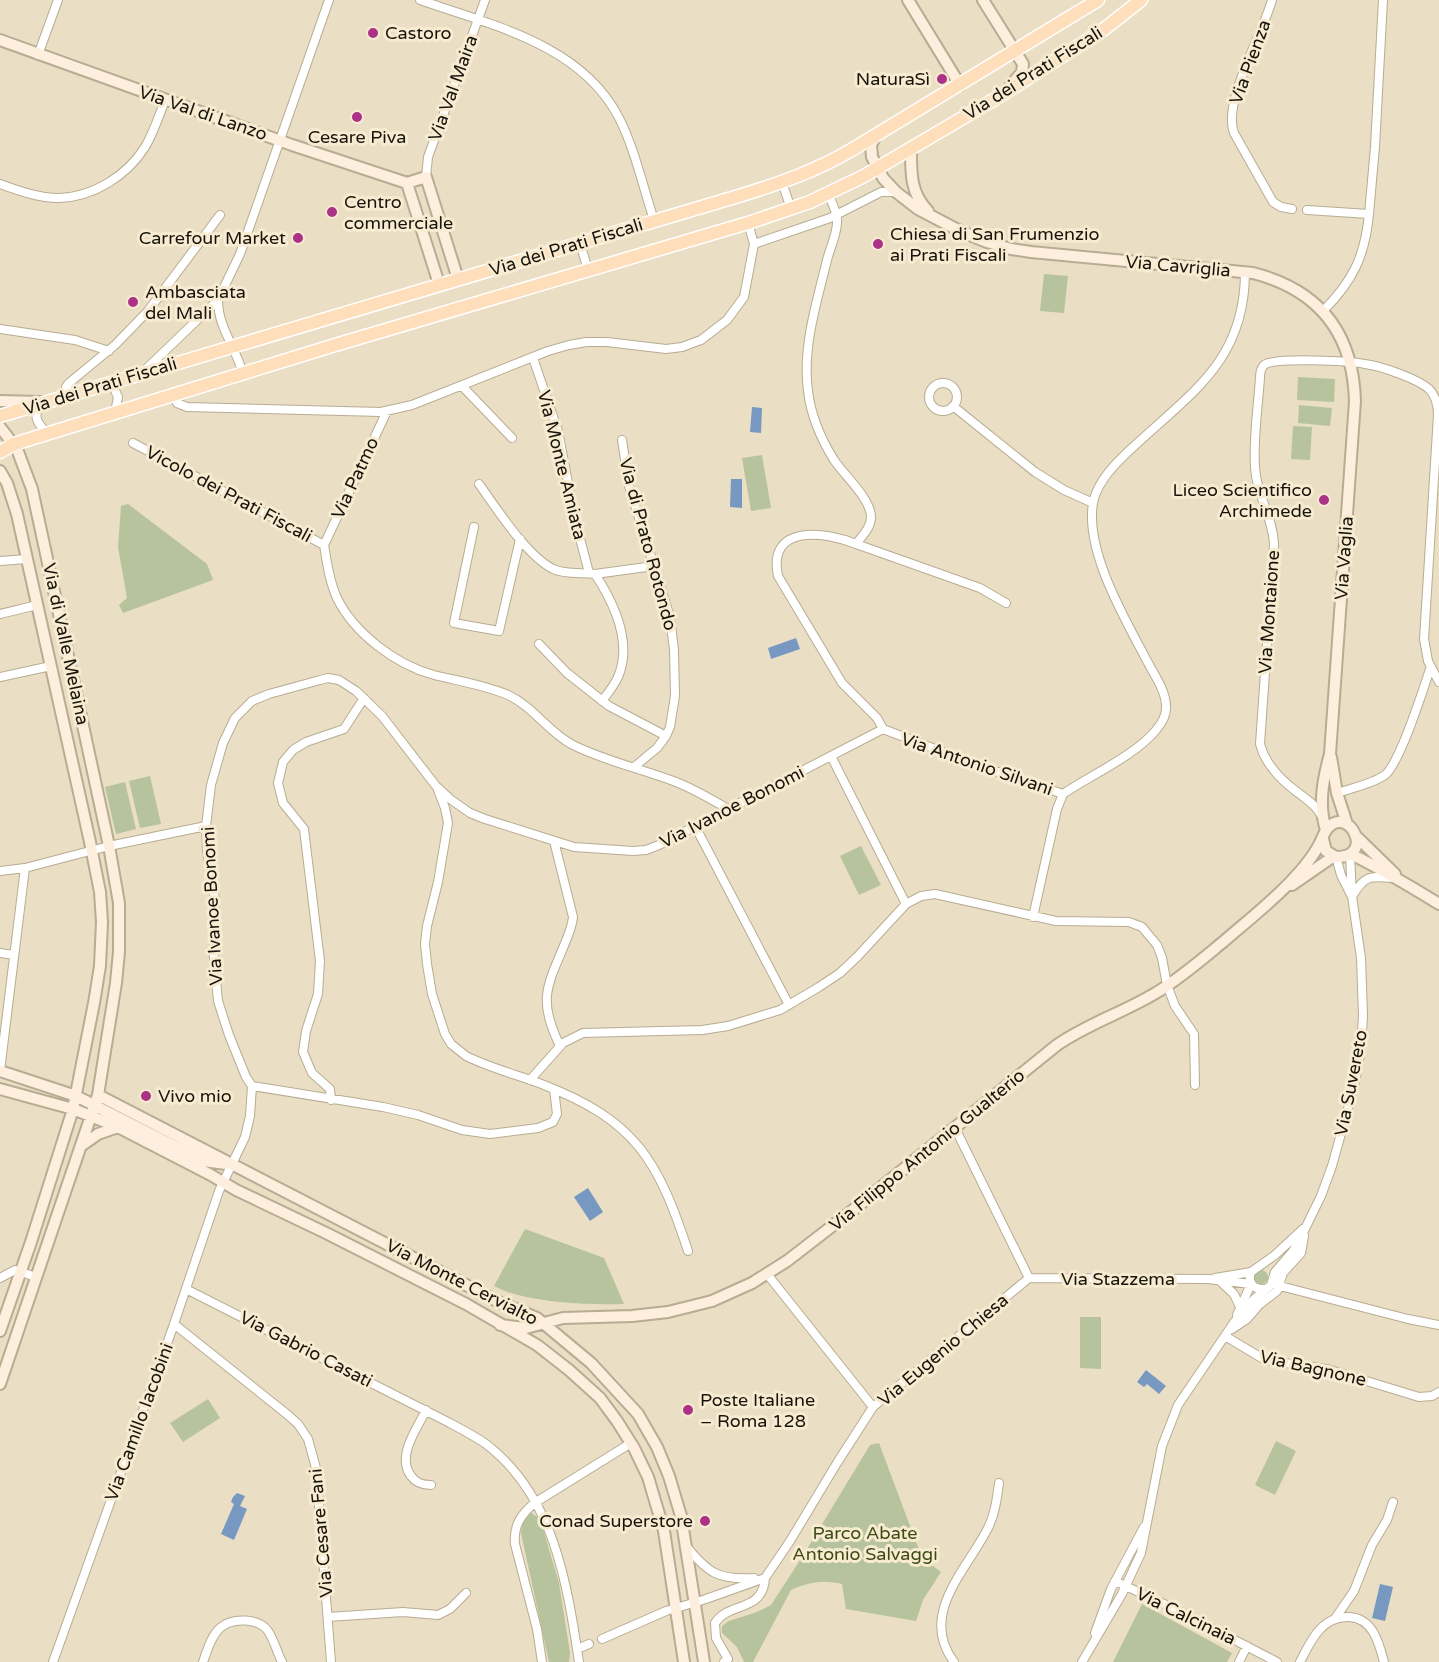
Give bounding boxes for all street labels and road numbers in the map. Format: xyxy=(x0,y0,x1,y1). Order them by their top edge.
street label: Via Pienza xyxy=(1225,17,1275,107)
street label: Via dei Prati Fiscali xyxy=(959,21,1107,125)
street label: Via Val Maira xyxy=(424,32,482,144)
street label: Via Val di Lanzo xyxy=(136,81,270,145)
street label: Via dei Prati Fiscali xyxy=(486,213,646,281)
street label: Via Cavriglia xyxy=(1125,250,1231,282)
street label: Via dei Prati Fiscali xyxy=(20,352,180,420)
street label: Via Monte Amiata xyxy=(533,388,591,542)
street label: Via Patmo xyxy=(327,434,383,522)
street label: Vicolo dei Prati Fiscali xyxy=(142,441,316,547)
street label: Via di Prato Rotondo xyxy=(614,455,682,633)
street label: Via Vaglia xyxy=(1330,516,1358,600)
street label: Via Montaione xyxy=(1254,549,1284,675)
street label: Via di Valle Melaina xyxy=(38,561,94,727)
street label: Via Antonio Silvani xyxy=(898,728,1056,800)
street label: Via Ivanoe Bonomi xyxy=(656,761,808,853)
street label: Via Ivanoe Bonomi xyxy=(197,826,227,986)
street label: Via Suvereto xyxy=(1330,1028,1372,1138)
street label: Via Filippo Antonio Gualterio xyxy=(825,1064,1029,1236)
street label: Via Monte Cervialto xyxy=(382,1234,542,1330)
street label: Via Stazzema xyxy=(1061,1268,1175,1290)
street label: Via Eugenio Chiesa xyxy=(873,1289,1013,1411)
street label: Via Gabrio Casati xyxy=(236,1306,376,1392)
street label: Via Camillo Iacobini xyxy=(100,1340,178,1504)
street label: Via Bagnone xyxy=(1258,1345,1368,1391)
street label: Via Cesare Fani xyxy=(304,1468,338,1598)
street label: Via Calcinaia xyxy=(1132,1582,1240,1650)

